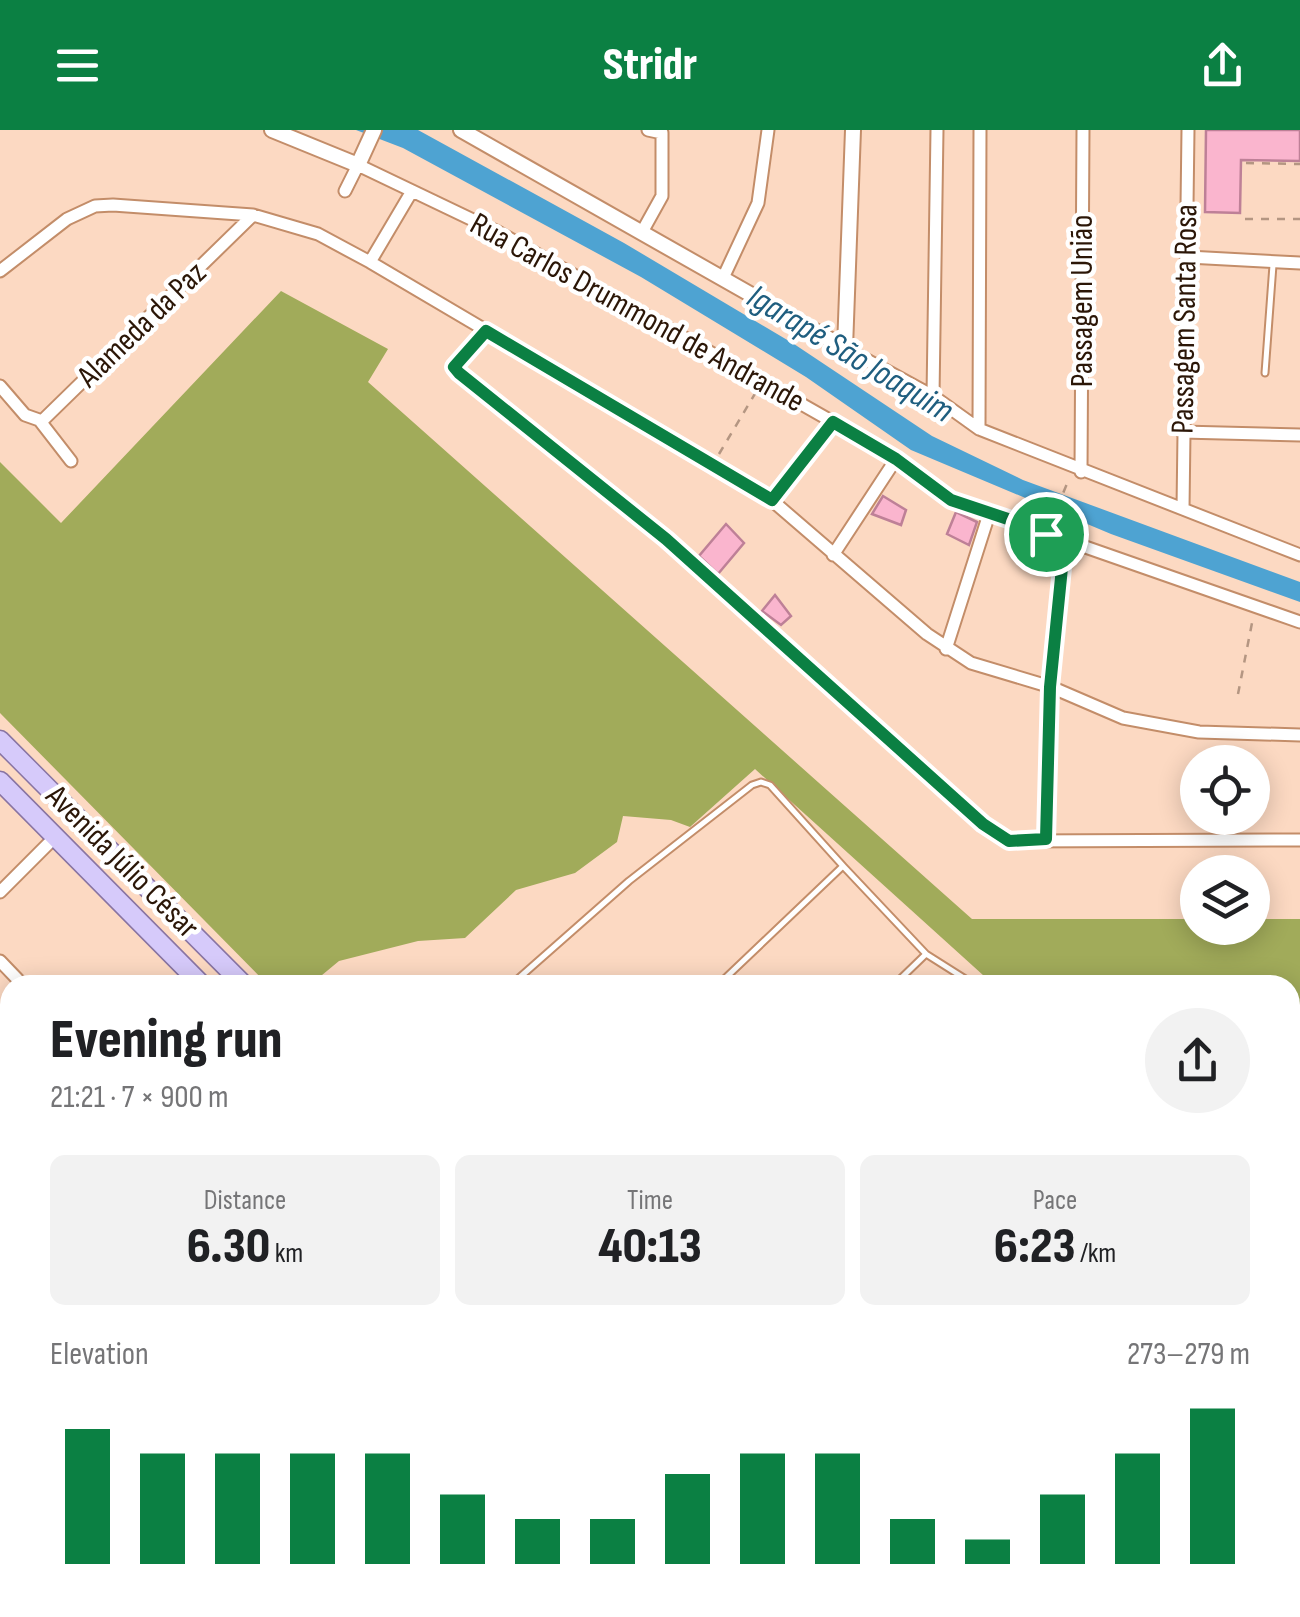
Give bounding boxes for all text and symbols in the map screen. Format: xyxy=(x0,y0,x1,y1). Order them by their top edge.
icon: menu xyxy=(50,38,105,93)
text: Stridr xyxy=(603,38,697,93)
icon: share xyxy=(1195,38,1250,93)
street label: Passagem Santa Rosa xyxy=(1163,204,1207,434)
street label: Rua Carlos Drummond de Andrande xyxy=(463,205,811,421)
street label: Passagem União xyxy=(1063,215,1102,387)
street label: Alameda da Paz xyxy=(69,254,215,397)
water label: Igarapé São Joaquim xyxy=(739,276,961,432)
pin xyxy=(1004,492,1089,577)
icon: arrive xyxy=(1019,507,1074,562)
map controls xyxy=(1180,745,1270,945)
button: locate xyxy=(1180,745,1270,835)
street label: Avenida Júlio César xyxy=(37,777,207,947)
button: layers xyxy=(1180,855,1270,945)
text: Evening run xyxy=(50,1007,283,1074)
button: share xyxy=(1145,1008,1250,1113)
text: 21:21 · 7 × 900 m xyxy=(50,1078,229,1117)
text: Distance xyxy=(204,1184,286,1217)
text: Time xyxy=(627,1184,673,1217)
text: Pace xyxy=(1033,1184,1077,1217)
text: 6.30 xyxy=(187,1217,270,1277)
text: 40:13 xyxy=(598,1217,702,1277)
text: 6:23 xyxy=(994,1217,1075,1277)
text: km xyxy=(270,1237,303,1270)
text: /km xyxy=(1075,1237,1116,1270)
text: Elevation xyxy=(50,1335,149,1374)
text: 273–279 m xyxy=(1127,1335,1250,1374)

